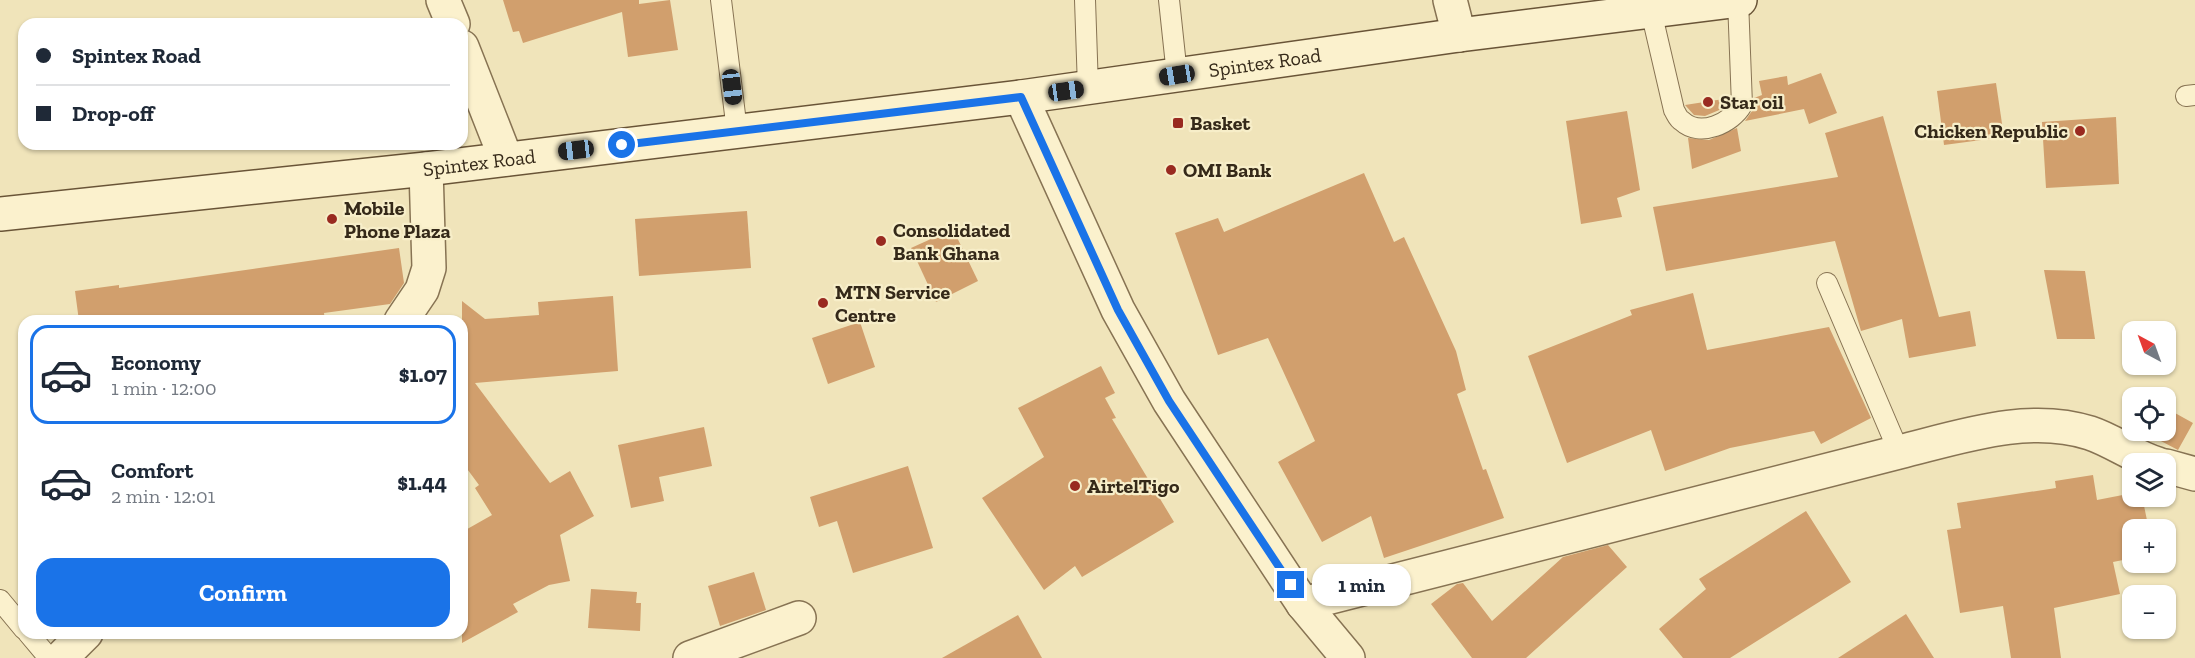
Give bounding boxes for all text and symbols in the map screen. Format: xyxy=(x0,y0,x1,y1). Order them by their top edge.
text: Spintex Road xyxy=(72,42,201,69)
street label: Spintex Road xyxy=(1207,43,1323,82)
car xyxy=(1158,63,1196,87)
car xyxy=(721,68,743,106)
car xyxy=(1047,80,1085,102)
place label: Star oil xyxy=(1720,90,1784,114)
marker: Star oil xyxy=(1701,95,1715,109)
text: Drop-off xyxy=(72,100,154,127)
place label: Basket xyxy=(1190,111,1251,135)
marker: Basket xyxy=(1171,116,1185,130)
place label: Chicken Republic xyxy=(1914,119,2069,143)
marker: Chicken Republic xyxy=(2073,124,2087,138)
route start xyxy=(608,131,635,158)
car xyxy=(557,139,595,161)
street label: Spintex Road xyxy=(422,144,537,181)
place label: OMI Bank xyxy=(1183,158,1271,182)
marker: OMI Bank xyxy=(1164,163,1178,177)
place label: Mobile Phone Plaza xyxy=(344,196,451,243)
marker: Mobile Phone Plaza xyxy=(325,212,339,226)
place label: Consolidated Bank Ghana xyxy=(893,218,1011,265)
marker: Consolidated Bank Ghana xyxy=(874,234,888,248)
place label: MTN Service Centre xyxy=(835,280,951,327)
marker: MTN Service Centre xyxy=(816,296,830,310)
north arrow xyxy=(2122,321,2176,375)
map controls xyxy=(2122,321,2176,639)
icon: car xyxy=(39,348,93,402)
text: Economy xyxy=(111,349,201,376)
text: $1.07 xyxy=(399,361,447,388)
text: 1 min · 12:00 xyxy=(111,376,217,400)
button: locate xyxy=(2122,387,2176,441)
button: layers xyxy=(2122,453,2176,507)
icon: car xyxy=(39,456,93,510)
text: Comfort xyxy=(111,457,193,484)
text: $1.44 xyxy=(397,469,447,496)
place label: AirtelTigo xyxy=(1087,474,1180,498)
marker: AirtelTigo xyxy=(1068,479,1082,493)
text: 2 min · 12:01 xyxy=(111,484,215,508)
button: + xyxy=(2122,519,2176,573)
button: Confirm xyxy=(36,558,450,627)
callout: 1 min xyxy=(1312,564,1411,606)
route end xyxy=(1277,571,1304,598)
text: 1 min xyxy=(1338,573,1385,597)
button: − xyxy=(2122,585,2176,639)

